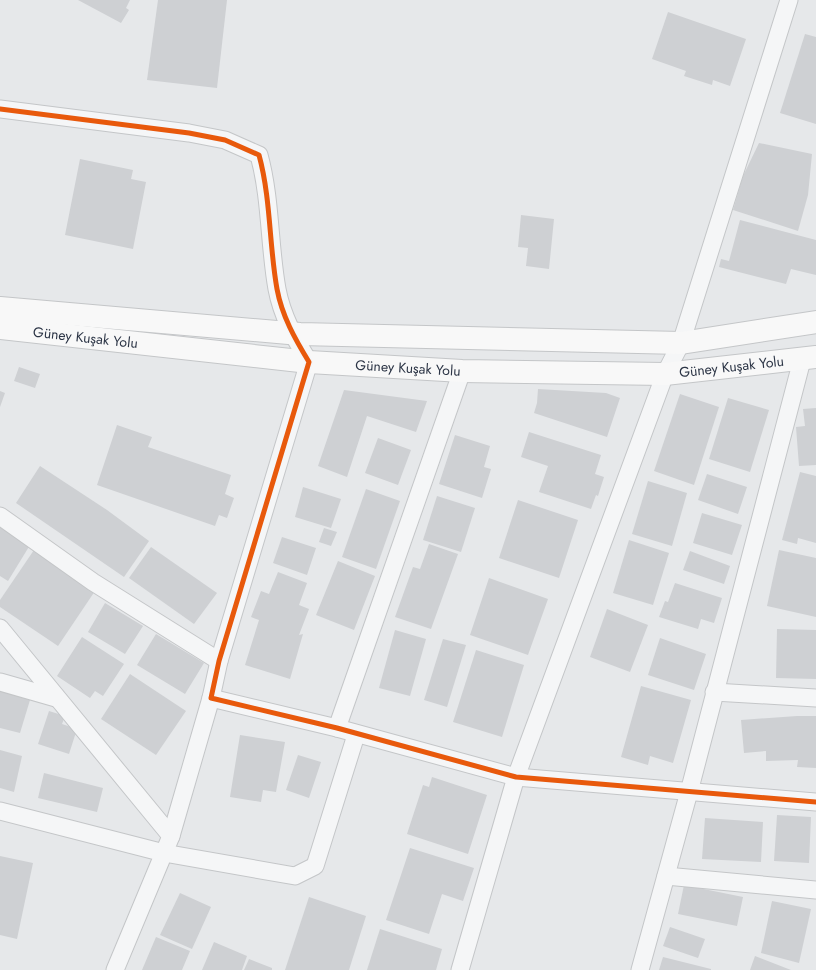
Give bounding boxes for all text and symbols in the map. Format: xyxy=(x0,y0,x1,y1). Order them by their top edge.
street label: Güney Kuşak Yolu xyxy=(32,322,139,353)
street label: Güney Kuşak Yolu xyxy=(678,351,785,382)
street label: Güney Kuşak Yolu xyxy=(355,355,461,381)

